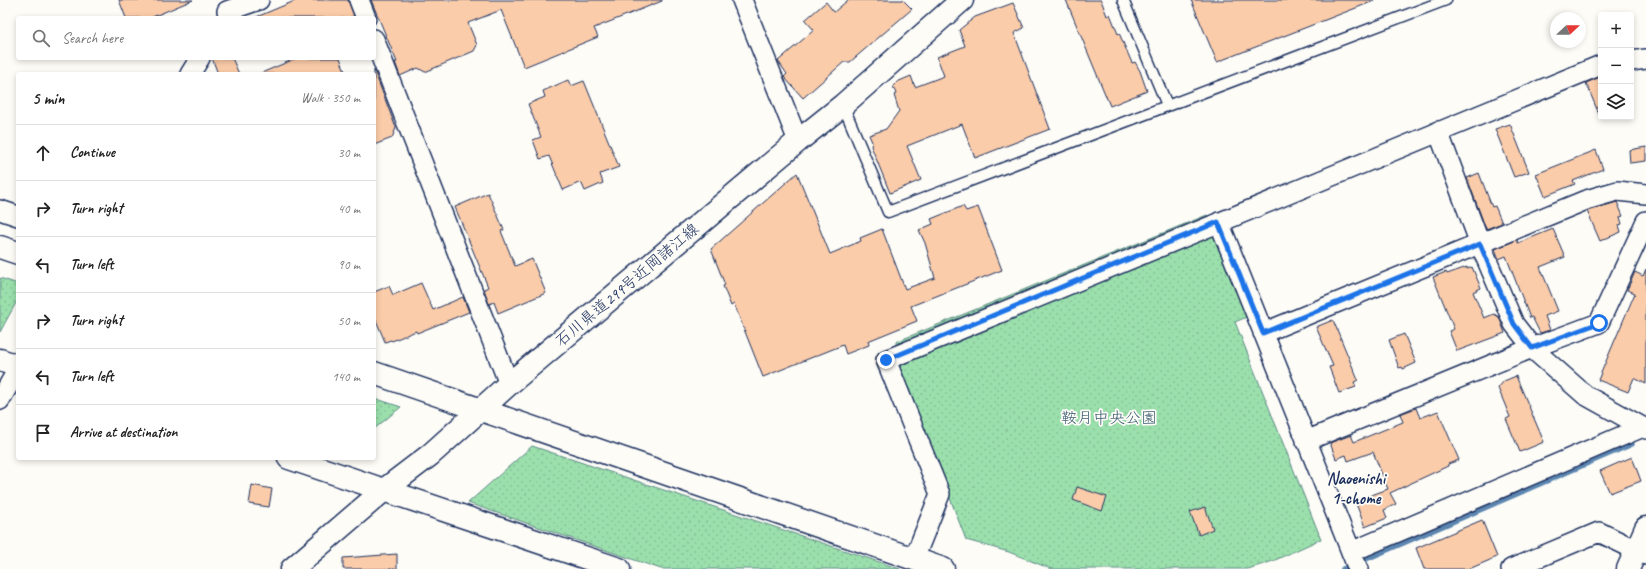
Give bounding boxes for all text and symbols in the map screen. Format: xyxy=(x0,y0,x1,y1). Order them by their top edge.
north arrow xyxy=(1550,12,1586,48)
map controls xyxy=(1598,12,1634,120)
button: + xyxy=(1598,12,1634,48)
search box xyxy=(16,16,376,60)
icon: search xyxy=(30,27,52,49)
text: Search here xyxy=(62,29,123,48)
button: − xyxy=(1598,48,1634,84)
button: layers xyxy=(1598,84,1634,120)
text: 5 min xyxy=(32,88,64,109)
text: Walk · 350 m xyxy=(301,90,360,106)
icon: ahead xyxy=(32,142,54,164)
text: Continue xyxy=(70,143,115,162)
text: 30 m xyxy=(338,145,360,161)
icon: right xyxy=(32,198,54,220)
text: Turn right xyxy=(70,199,123,218)
text: 40 m xyxy=(338,201,360,217)
street label: 石川県道299号近岡諸江線 xyxy=(551,219,703,351)
icon: left xyxy=(32,254,54,276)
text: Turn left xyxy=(70,255,113,274)
text: 90 m xyxy=(338,257,360,273)
icon: right xyxy=(32,310,54,332)
text: Turn right xyxy=(70,311,123,330)
text: 50 m xyxy=(338,313,360,329)
route start xyxy=(1590,314,1608,332)
route end xyxy=(877,351,895,369)
icon: left xyxy=(32,366,54,388)
text: Turn left xyxy=(70,367,113,386)
text: 140 m xyxy=(332,369,360,385)
park label: 鞍月中央公園 xyxy=(1061,408,1157,428)
icon: arrive xyxy=(32,422,54,444)
text: Arrive at destination xyxy=(70,423,177,442)
district label: Naoenishi 1-chome xyxy=(1327,468,1388,509)

